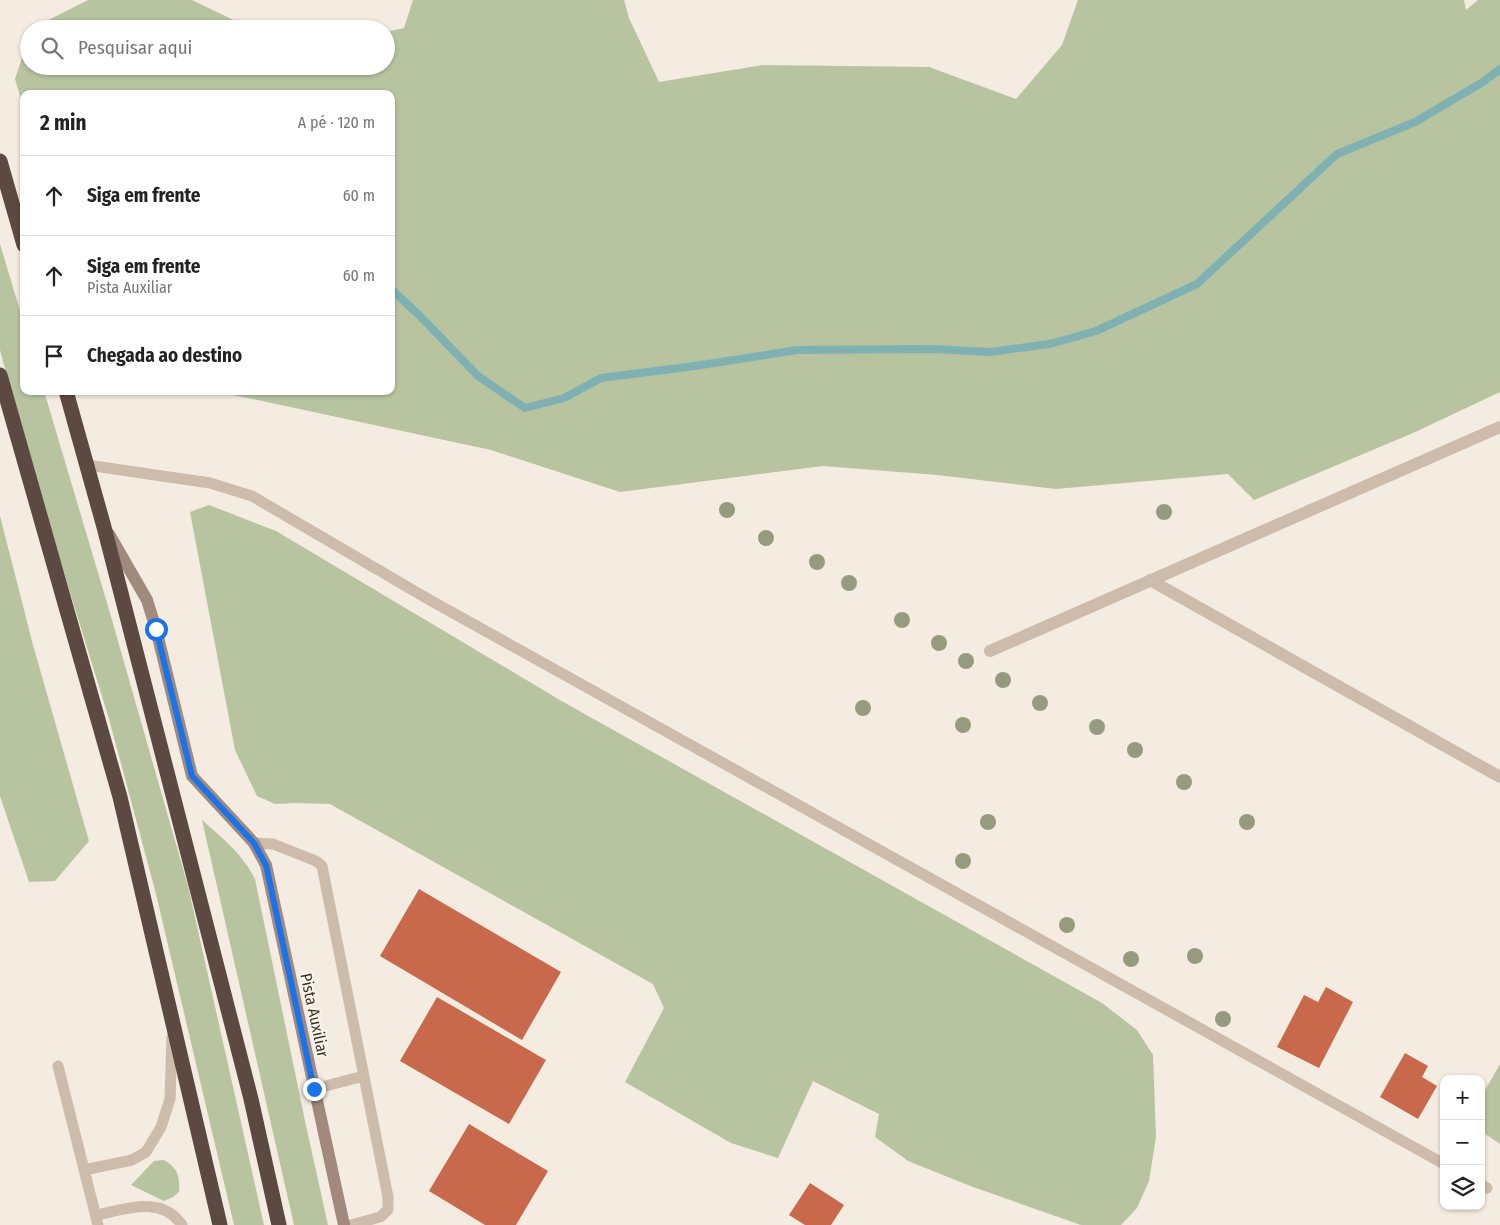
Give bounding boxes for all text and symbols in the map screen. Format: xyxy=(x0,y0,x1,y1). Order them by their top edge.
search box xyxy=(20,20,395,75)
icon: search xyxy=(38,34,66,62)
text: Pesquisar aqui xyxy=(78,36,192,59)
text: 2 min xyxy=(40,110,87,136)
text: A pé · 120 m xyxy=(298,113,375,132)
icon: ahead xyxy=(40,182,68,210)
text: Siga em frente xyxy=(87,184,201,207)
text: 60 m xyxy=(343,186,375,205)
text: Siga em frente xyxy=(87,255,201,278)
icon: ahead xyxy=(40,262,68,290)
text: 60 m xyxy=(343,266,375,285)
text: Pista Auxiliar xyxy=(87,278,172,297)
icon: arrive xyxy=(40,342,68,370)
text: Chegada ao destino xyxy=(87,344,242,367)
route start xyxy=(145,618,168,641)
street label: Pista Auxiliar xyxy=(296,971,333,1059)
map controls xyxy=(1440,1075,1485,1210)
button: + xyxy=(1440,1075,1485,1120)
route end xyxy=(303,1078,326,1101)
button: − xyxy=(1440,1120,1485,1165)
button: layers xyxy=(1440,1165,1485,1210)

